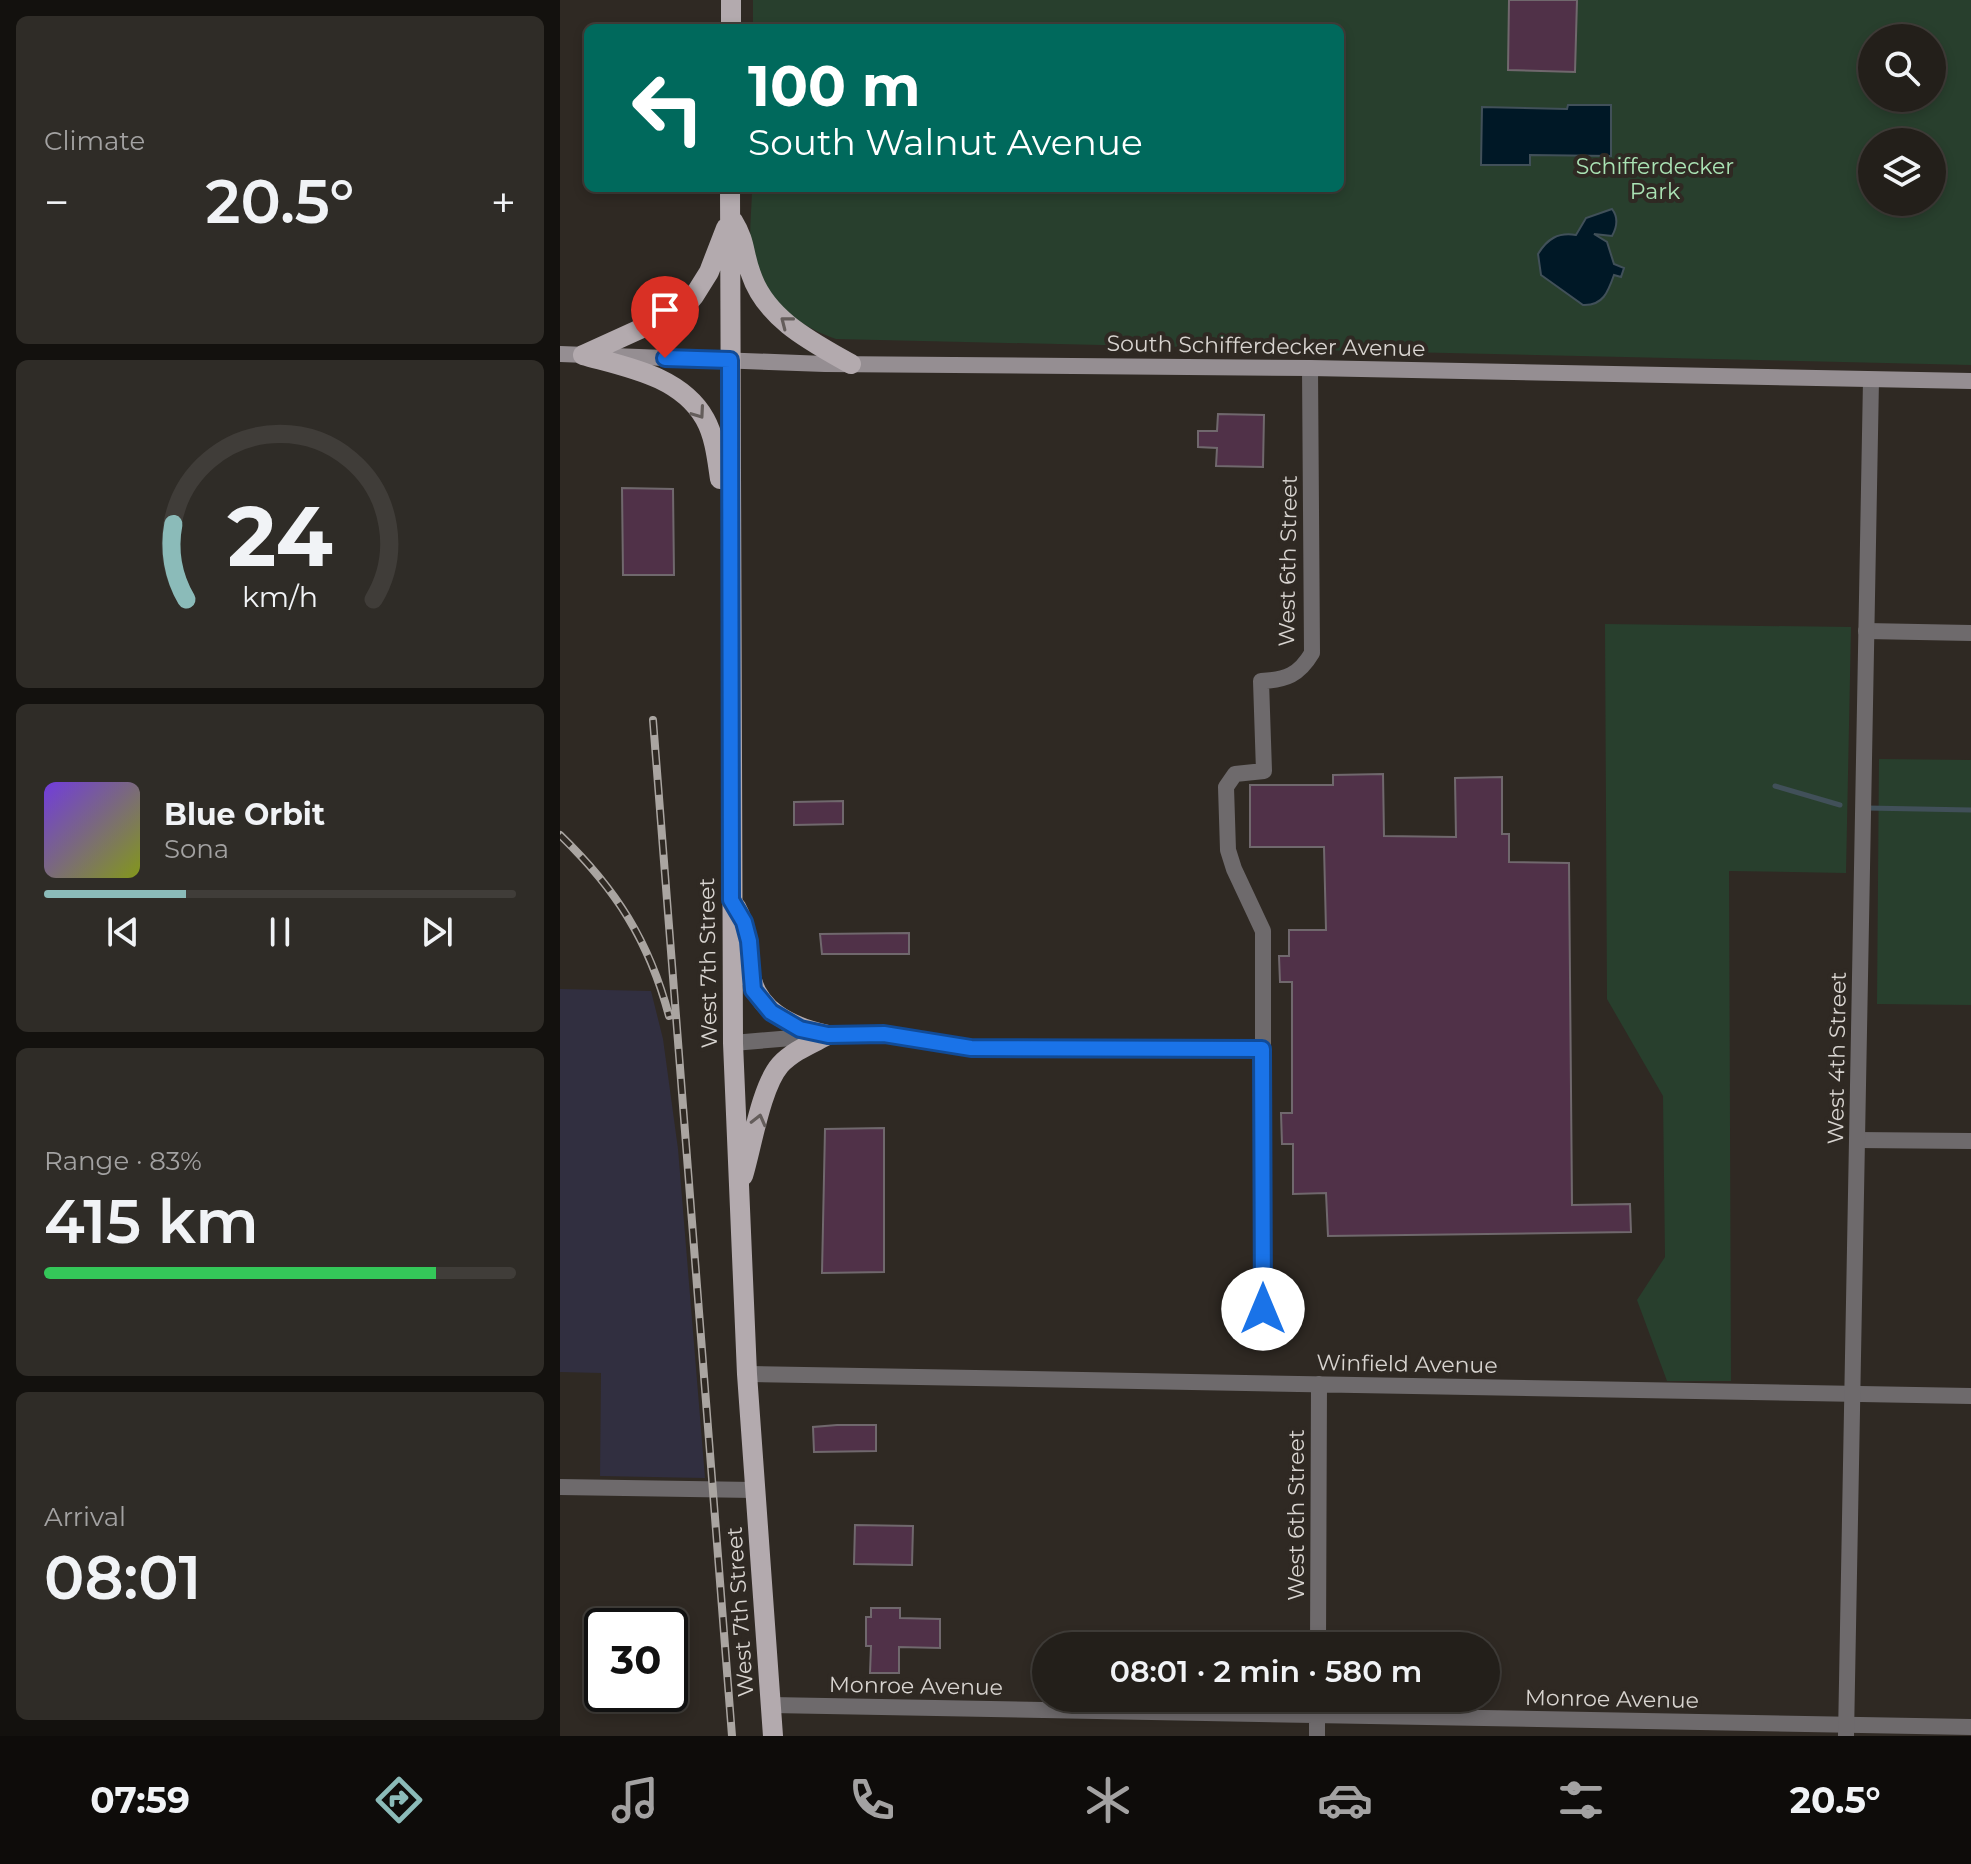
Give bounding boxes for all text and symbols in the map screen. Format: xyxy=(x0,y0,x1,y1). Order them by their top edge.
map controls xyxy=(1858,24,1946,216)
button: search xyxy=(1858,24,1946,112)
text: 100 m xyxy=(748,52,921,120)
icon: left xyxy=(616,56,720,160)
text: South Walnut Avenue xyxy=(748,120,1143,164)
text: Climate xyxy=(44,125,145,157)
button: layers xyxy=(1858,128,1946,216)
park label: Schifferdecker Park xyxy=(1576,153,1734,205)
text: 20.5° xyxy=(206,165,354,238)
text: − xyxy=(44,175,69,229)
text: + xyxy=(491,175,516,229)
pin xyxy=(631,276,699,358)
icon: arrive xyxy=(643,288,687,332)
one-way arrow xyxy=(780,317,795,331)
street label: South Schifferdecker Avenue xyxy=(1106,330,1426,362)
one-way arrow xyxy=(689,405,704,419)
street label: West 6th Street xyxy=(1273,475,1303,647)
text: 24 xyxy=(227,485,333,587)
text: km/h xyxy=(242,579,318,614)
text: Blue Orbit xyxy=(164,796,325,833)
text: Sona xyxy=(164,833,229,865)
street label: West 7th Street xyxy=(693,877,723,1049)
icon: previous xyxy=(101,910,145,954)
icon: pause xyxy=(258,910,302,954)
icon: next xyxy=(415,910,459,954)
street label: West 4th Street xyxy=(1822,971,1852,1145)
one-way arrow xyxy=(749,1114,766,1127)
text: Range · 83% xyxy=(44,1145,202,1177)
text: 415 km xyxy=(44,1185,259,1258)
position arrow xyxy=(1221,1267,1305,1351)
street label: Winfield Avenue xyxy=(1316,1349,1498,1379)
street label: West 6th Street xyxy=(1283,1429,1310,1601)
text: Arrival xyxy=(44,1501,126,1533)
street label: West 7th Street xyxy=(721,1526,759,1698)
text: 08:01 xyxy=(44,1541,201,1614)
speed limit sign: 30 xyxy=(584,1608,688,1712)
text: 08:01 · 2 min · 580 m xyxy=(1110,1653,1422,1690)
street label: Monroe Avenue xyxy=(829,1671,1003,1701)
street label: Monroe Avenue xyxy=(1525,1684,1699,1714)
icon: directions xyxy=(371,1772,427,1828)
icon: music xyxy=(607,1772,663,1828)
icon: phone xyxy=(844,1772,900,1828)
icon: climate xyxy=(1080,1772,1136,1828)
icon: car xyxy=(1317,1772,1373,1828)
icon: filters xyxy=(1553,1772,1609,1828)
text: 07:59 xyxy=(90,1778,190,1822)
text: 20.5° xyxy=(1790,1778,1881,1822)

